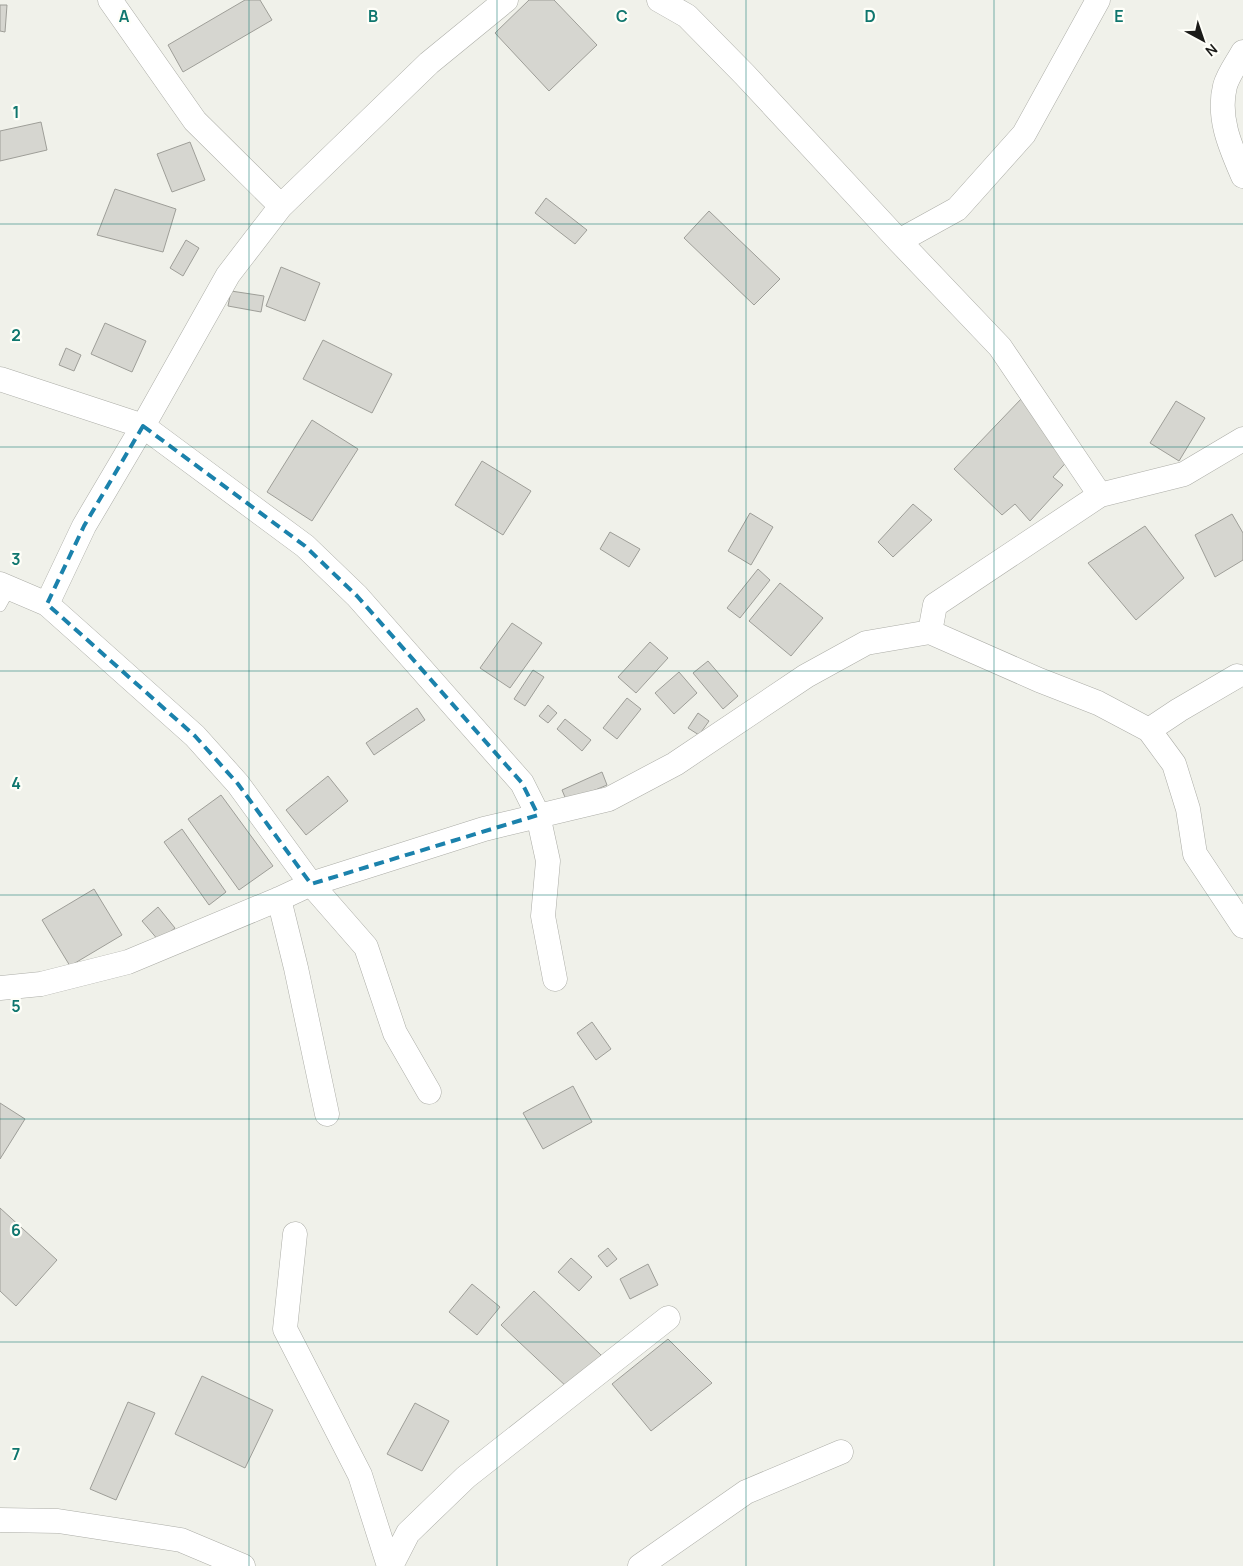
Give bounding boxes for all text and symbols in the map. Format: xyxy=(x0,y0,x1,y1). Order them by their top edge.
text: A xyxy=(119,5,130,27)
text: B xyxy=(368,5,378,27)
text: C xyxy=(616,5,628,27)
text: D xyxy=(864,5,876,27)
text: E xyxy=(1114,5,1124,27)
north arrow xyxy=(1178,15,1228,65)
text: N xyxy=(1202,40,1222,61)
text: 1 xyxy=(12,101,20,123)
text: 2 xyxy=(11,324,21,346)
text: 3 xyxy=(11,548,21,570)
text: 4 xyxy=(11,772,21,794)
text: 5 xyxy=(11,995,21,1017)
text: 6 xyxy=(11,1219,21,1241)
text: 7 xyxy=(12,1443,20,1465)

